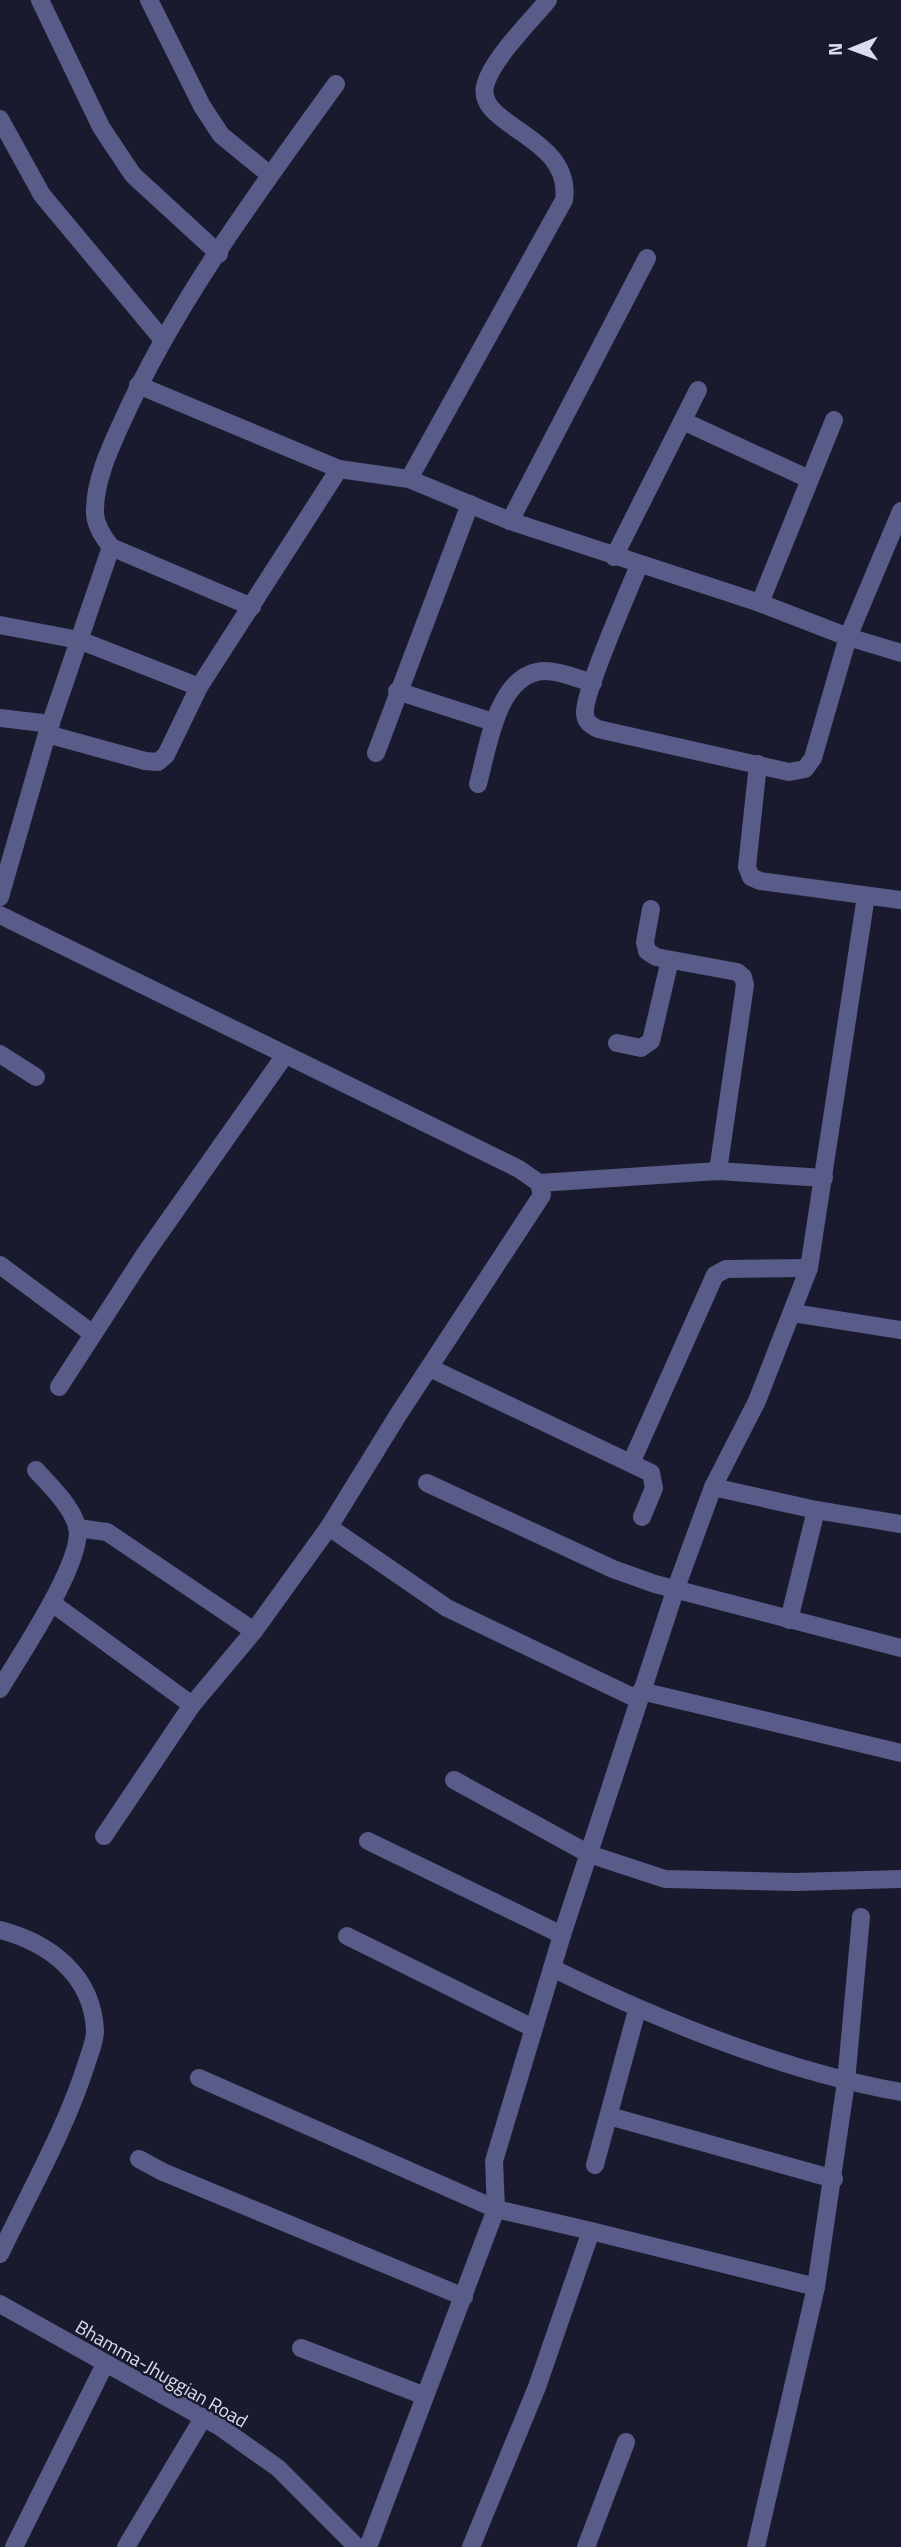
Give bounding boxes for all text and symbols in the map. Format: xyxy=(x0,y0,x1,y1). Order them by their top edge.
north arrow xyxy=(817,14,887,84)
text: N xyxy=(820,42,849,56)
street label: Bhamma-Jhuggian Road xyxy=(70,2312,254,2434)

